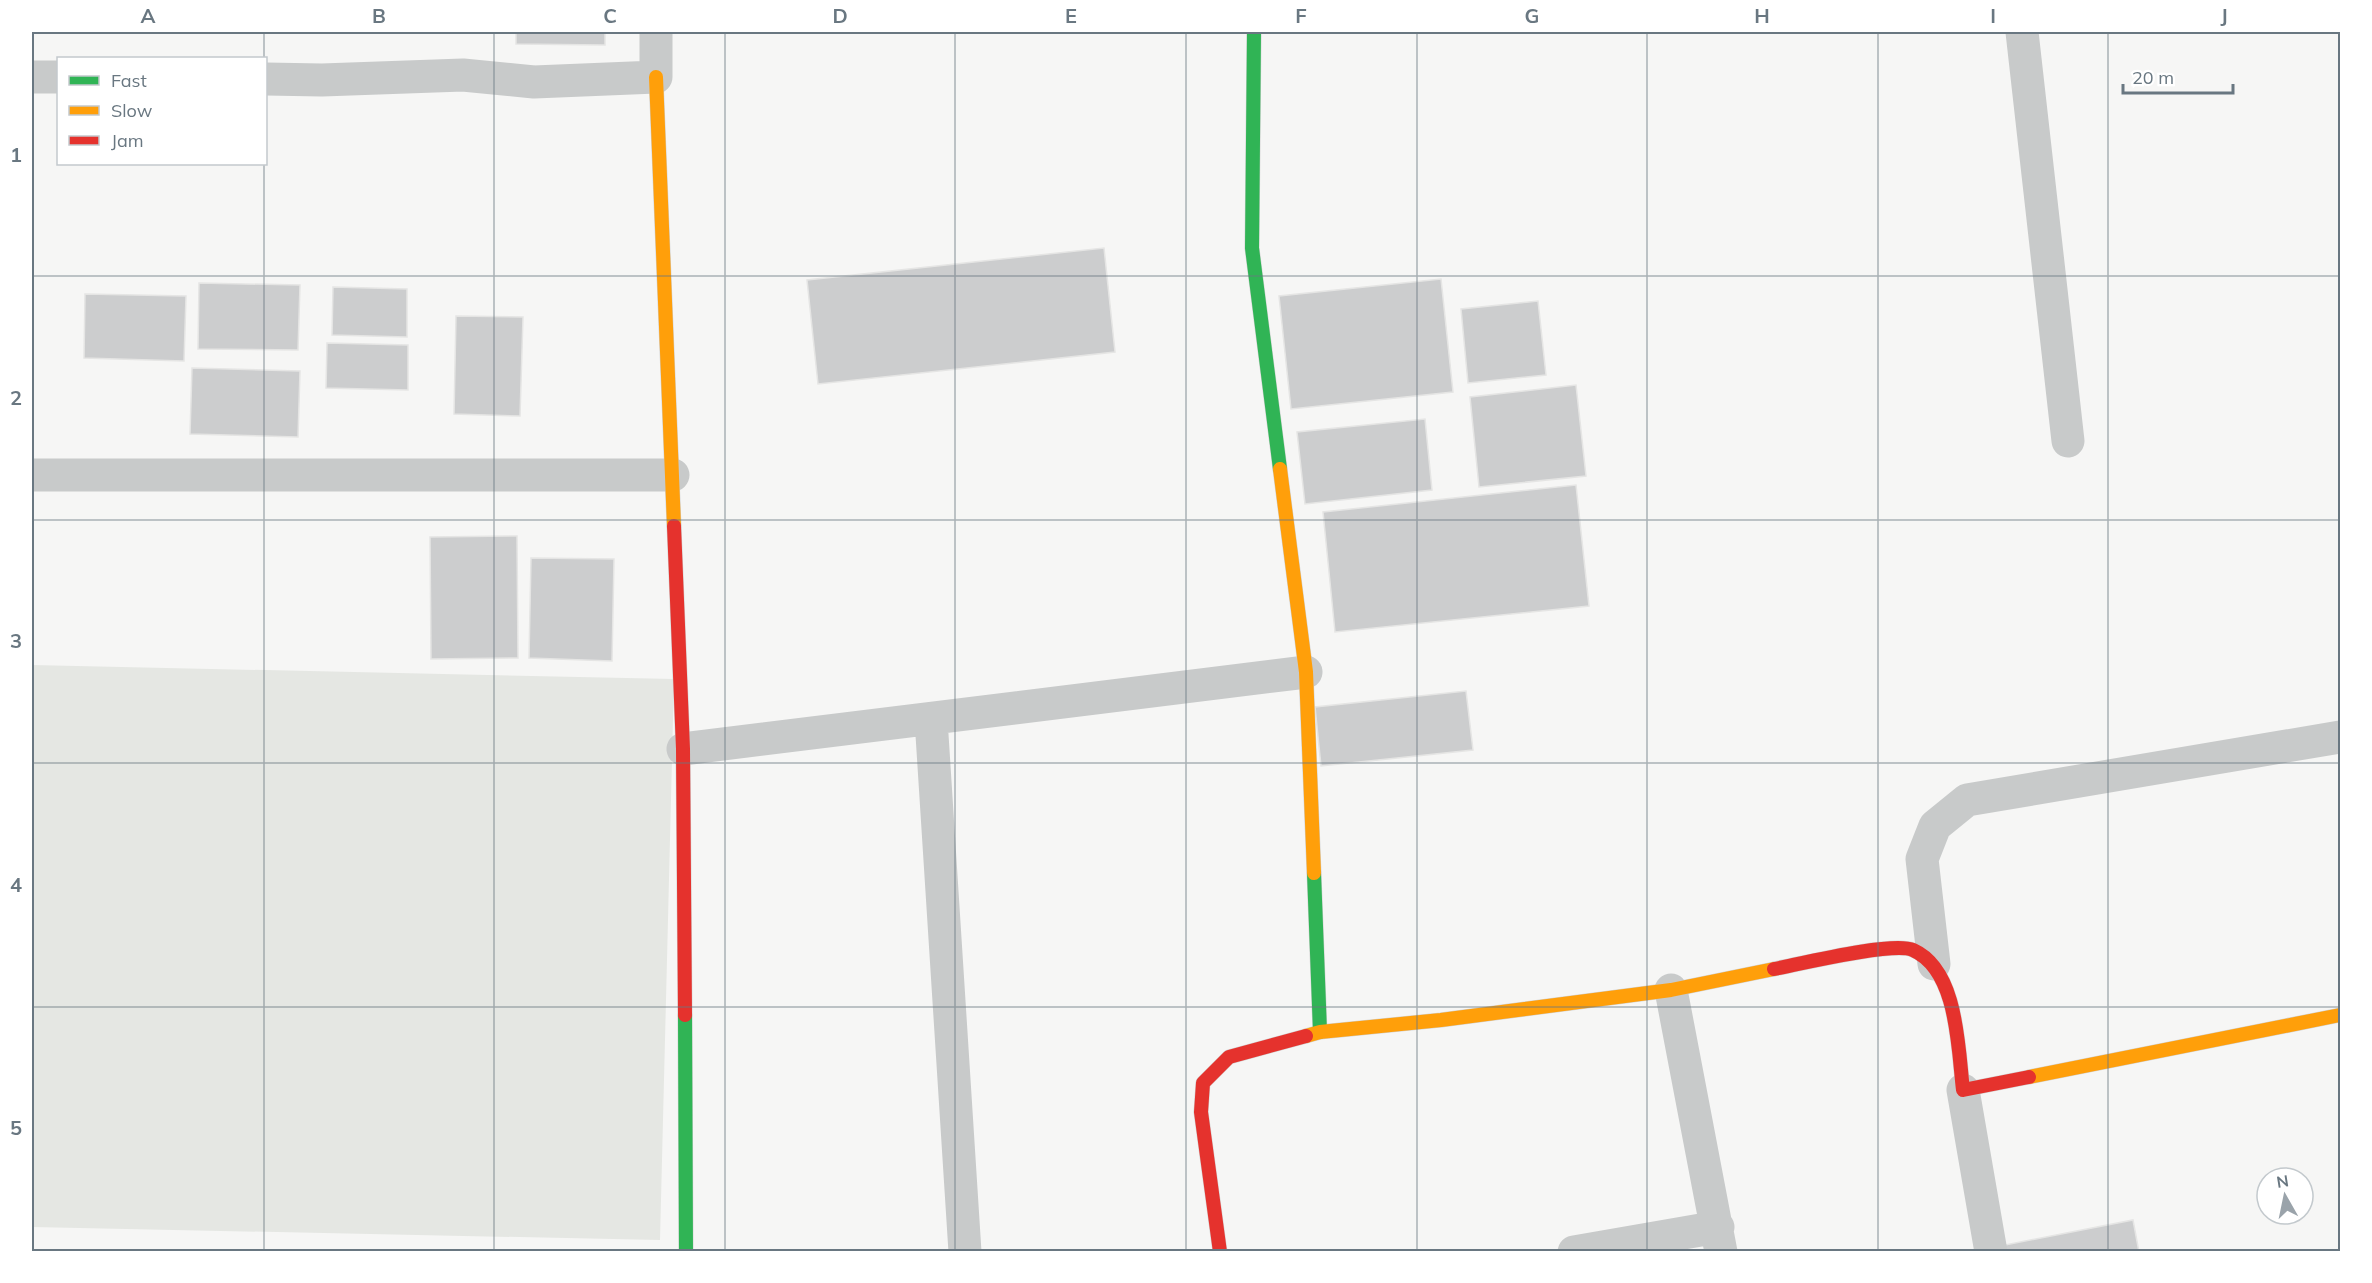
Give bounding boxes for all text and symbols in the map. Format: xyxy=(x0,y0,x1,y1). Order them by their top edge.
text: A xyxy=(141,3,156,28)
text: B xyxy=(372,3,386,28)
text: C xyxy=(603,3,617,28)
text: D xyxy=(832,3,848,28)
text: E xyxy=(1065,3,1077,28)
text: F xyxy=(1295,3,1307,28)
text: G xyxy=(1525,3,1539,28)
text: H xyxy=(1754,3,1770,28)
text: I xyxy=(1990,3,1996,28)
text: J xyxy=(2220,3,2228,28)
legend xyxy=(57,57,267,165)
scale bar xyxy=(2123,57,2232,95)
text: 20 m xyxy=(2132,66,2174,89)
text: Fast xyxy=(111,69,147,92)
text: Slow xyxy=(111,99,153,122)
text: Jam xyxy=(111,129,144,152)
text: 1 xyxy=(10,142,22,167)
text: 2 xyxy=(10,385,22,410)
text: 3 xyxy=(10,628,22,653)
text: 4 xyxy=(10,872,22,897)
text: 5 xyxy=(10,1115,22,1140)
north arrow xyxy=(2255,1166,2315,1226)
text: N xyxy=(2275,1170,2290,1192)

